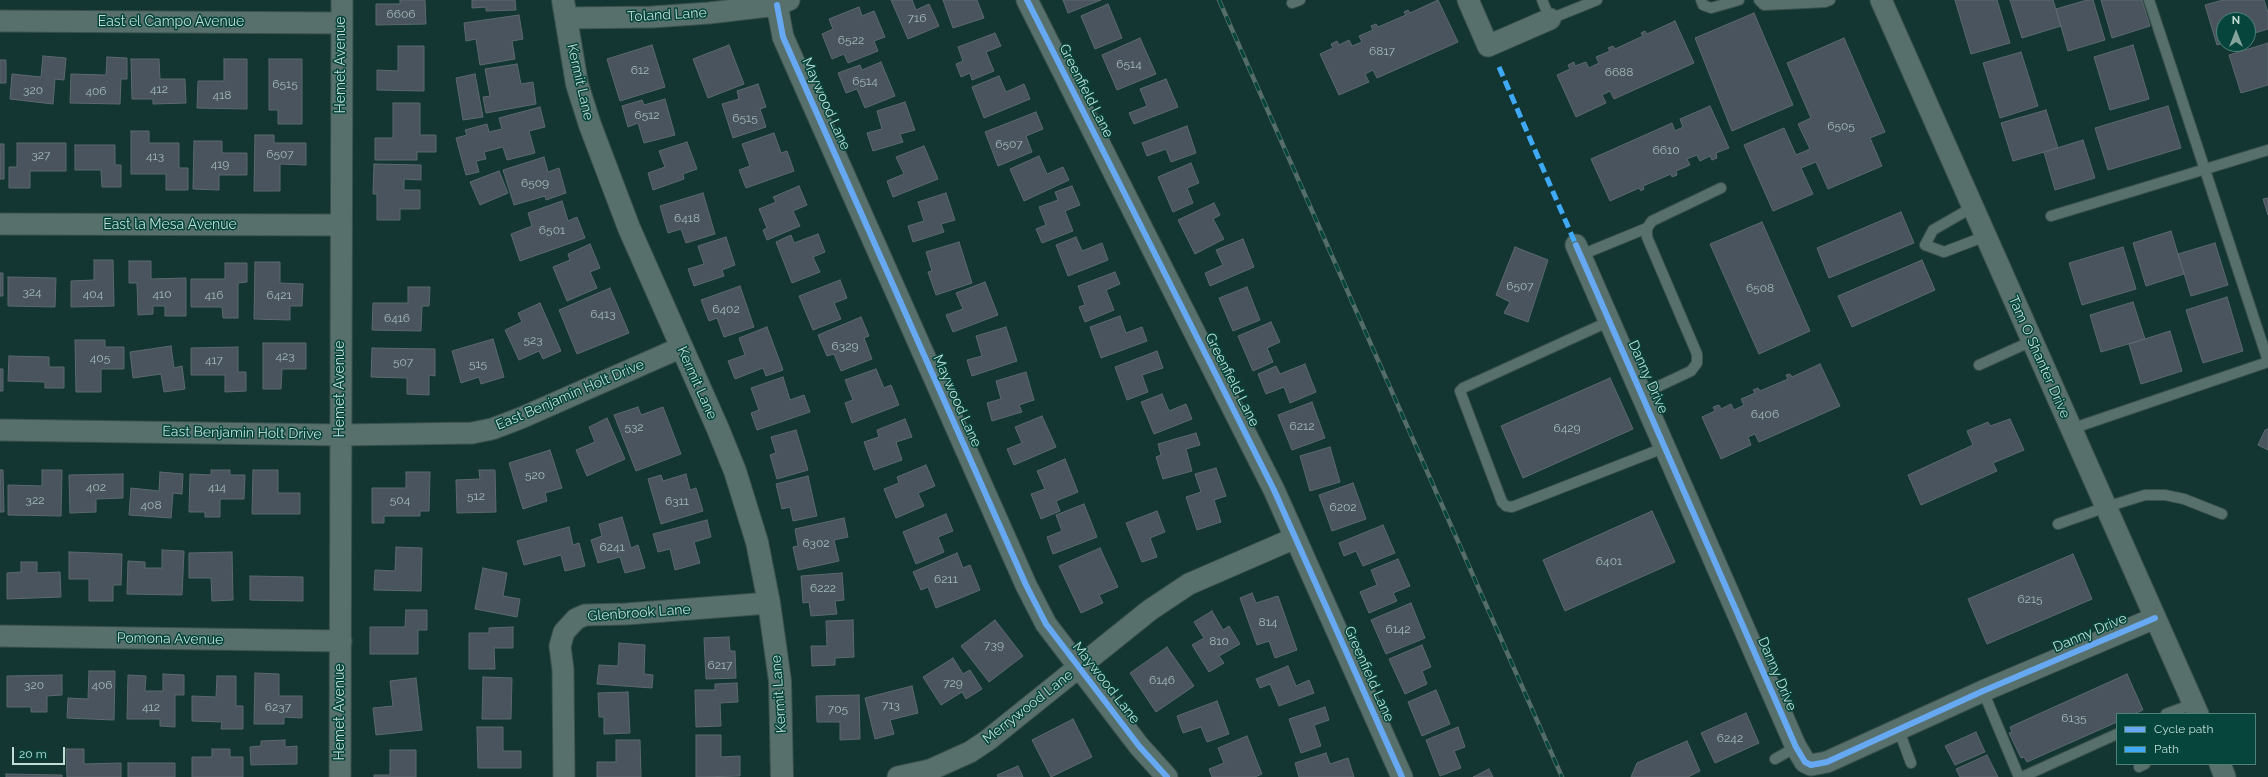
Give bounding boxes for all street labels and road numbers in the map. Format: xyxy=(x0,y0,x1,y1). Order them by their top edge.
street label: Toland Lane xyxy=(627,5,707,25)
street label: East el Campo Avenue xyxy=(98,14,244,30)
street label: Hemet Avenue xyxy=(333,17,349,113)
street label: Greenfield Lane xyxy=(1055,41,1117,141)
street label: Kermit Lane xyxy=(563,42,597,122)
street label: Maywood Lane xyxy=(798,55,854,153)
street label: East la Mesa Avenue xyxy=(103,217,237,233)
street label: Tam O Shanter Drive xyxy=(2004,293,2074,421)
street label: Greenfield Lane xyxy=(1201,330,1263,430)
street label: Danny Drive xyxy=(1624,338,1672,416)
street label: Hemet Avenue xyxy=(332,341,348,437)
street label: Kermit Lane xyxy=(673,344,721,422)
street label: Maywood Lane xyxy=(929,352,985,450)
street label: East Benjamin Holt Drive xyxy=(493,356,647,434)
street label: East Benjamin Holt Drive xyxy=(162,423,322,443)
street label: Glenbrook Lane xyxy=(587,601,691,625)
street label: Danny Drive xyxy=(2051,610,2129,656)
street label: Greenfield Lane xyxy=(1340,624,1398,724)
street label: Pomona Avenue xyxy=(117,630,223,648)
street label: Danny Drive xyxy=(1754,635,1800,713)
street label: Maywood Lane xyxy=(1069,639,1143,727)
street label: Kermit Lane xyxy=(768,654,790,734)
street label: Hemet Avenue xyxy=(332,664,348,760)
street label: Merrywood Lane xyxy=(979,667,1077,747)

